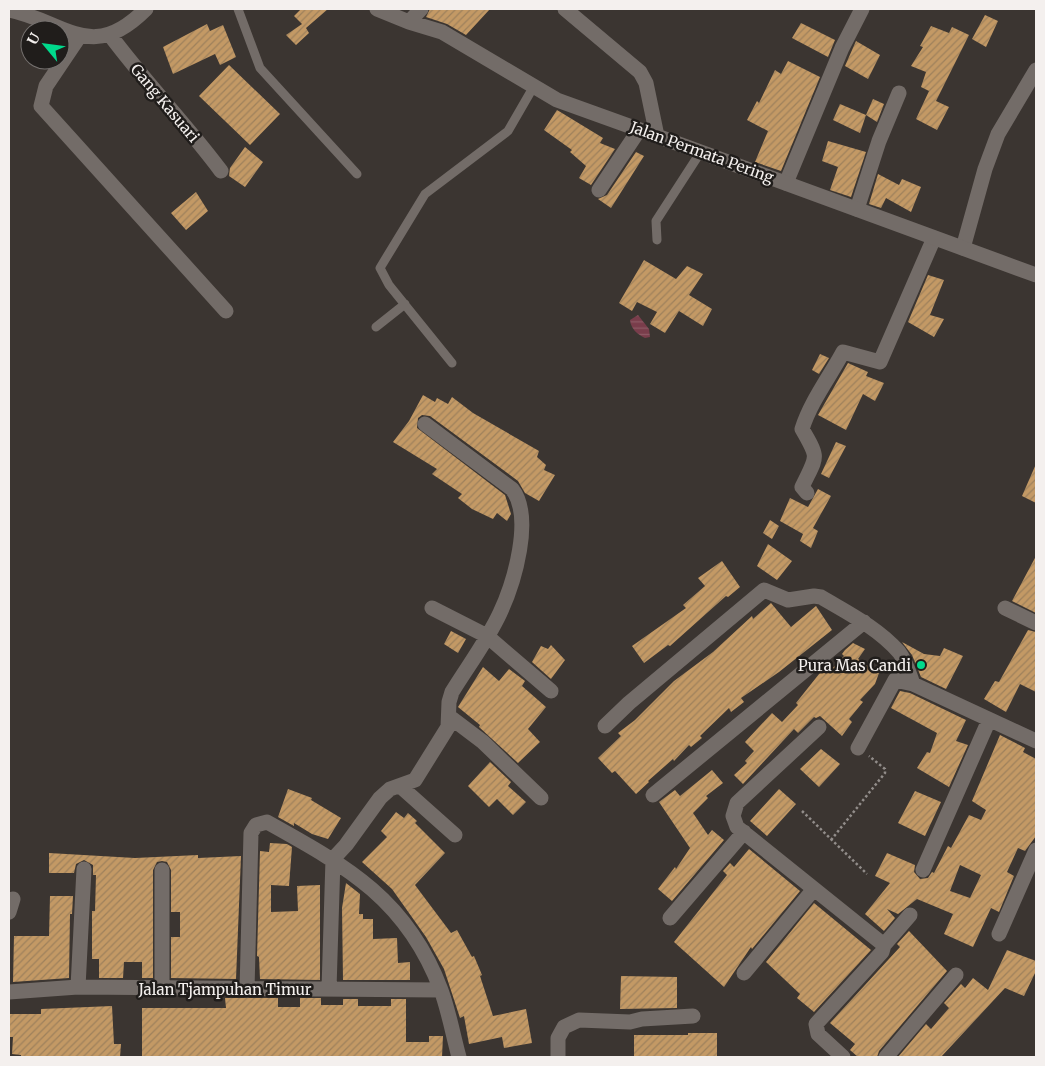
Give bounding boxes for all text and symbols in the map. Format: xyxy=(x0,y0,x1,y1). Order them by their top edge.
north arrow xyxy=(20,20,70,70)
text: U xyxy=(23,29,44,48)
street label: Gang Kasuari xyxy=(127,60,203,146)
street label: Jalan Permata Pering xyxy=(627,117,776,187)
place label: Pura Mas Candi xyxy=(798,656,911,675)
marker: Pura Mas Candi xyxy=(915,659,927,671)
street label: Jalan Tjampuhan Timur xyxy=(137,980,312,999)

